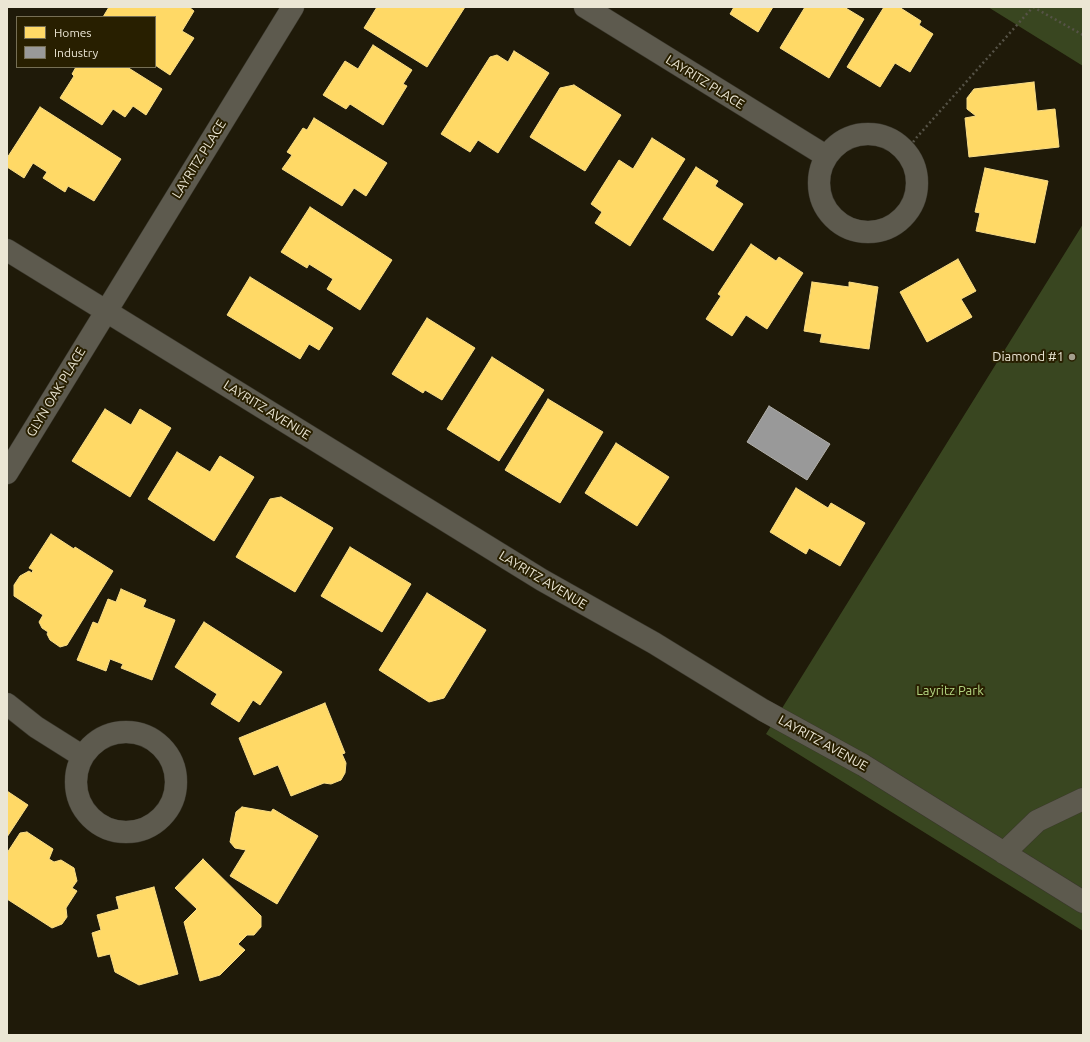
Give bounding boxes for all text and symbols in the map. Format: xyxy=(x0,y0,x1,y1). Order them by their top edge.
legend xyxy=(16,16,156,68)
text: Homes xyxy=(54,26,92,39)
text: Industry xyxy=(54,46,98,59)
street label: LAYRITZ PLACE xyxy=(663,52,747,112)
street label: LAYRITZ PLACE xyxy=(169,117,229,201)
street label: GLYN OAK PLACE xyxy=(23,345,89,439)
place label: Diamond #1 xyxy=(992,349,1064,365)
marker: Diamond #1 xyxy=(1067,352,1077,362)
street label: LAYRITZ AVENUE xyxy=(221,377,313,443)
street label: LAYRITZ AVENUE xyxy=(496,548,590,612)
park label: Layritz Park xyxy=(916,683,984,699)
street label: LAYRITZ AVENUE xyxy=(776,712,870,774)

